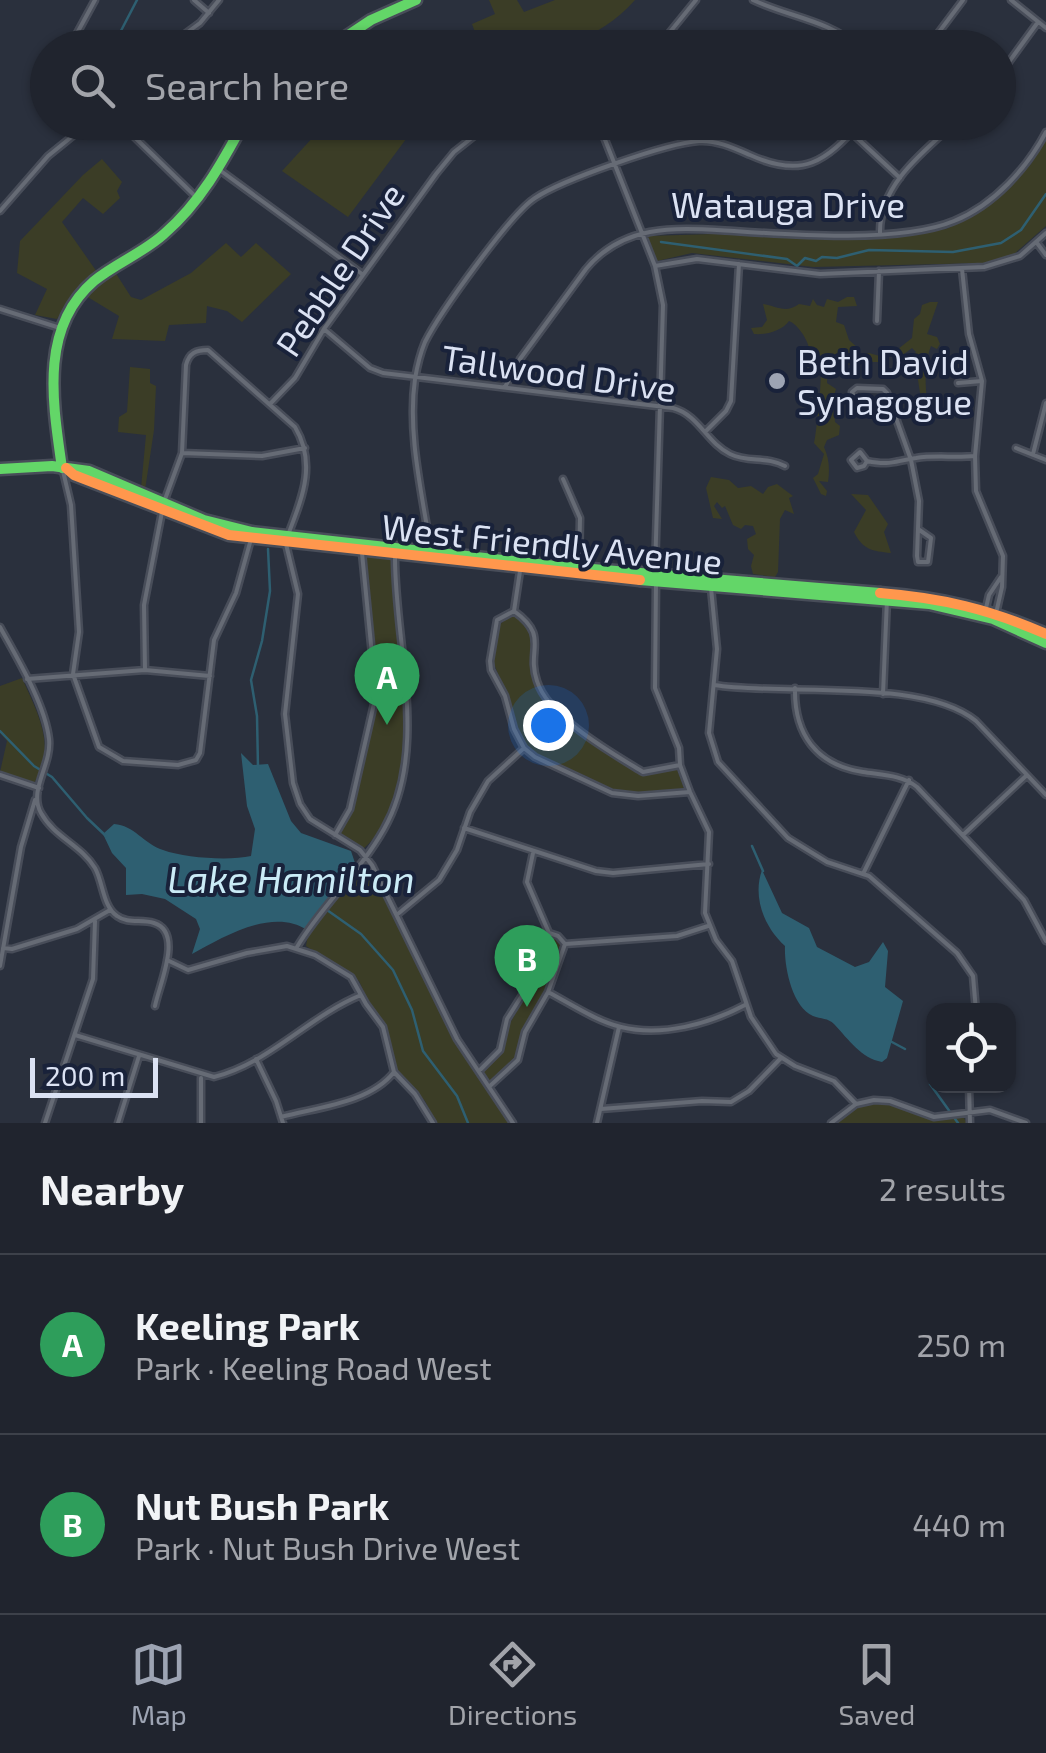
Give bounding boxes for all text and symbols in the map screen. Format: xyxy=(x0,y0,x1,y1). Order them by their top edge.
search box xyxy=(30,30,1016,140)
icon: search xyxy=(65,58,120,113)
text: Search here xyxy=(145,62,349,108)
street label: Pebble Drive xyxy=(266,175,412,363)
street label: Watauga Drive xyxy=(671,183,905,225)
street label: Tallwood Drive xyxy=(439,335,679,409)
place label: Beth David Synagogue xyxy=(797,340,972,422)
marker: Beth David Synagogue xyxy=(766,370,788,392)
street label: West Friendly Avenue xyxy=(380,504,724,582)
pin: A xyxy=(354,642,420,725)
your location xyxy=(523,700,574,751)
water label: Lake Hamilton xyxy=(167,855,415,901)
pin: B xyxy=(494,924,560,1007)
map controls xyxy=(926,1003,1016,1093)
button: locate xyxy=(926,1003,1016,1093)
scale bar xyxy=(30,1053,158,1098)
text: 200 m xyxy=(45,1058,125,1092)
text: Nearby xyxy=(40,1163,184,1213)
text: 2 results xyxy=(879,1169,1006,1207)
text: Keeling Park xyxy=(135,1302,360,1348)
text: A xyxy=(62,1325,83,1363)
text: 250 m xyxy=(916,1325,1006,1363)
text: Park · Keeling Road West xyxy=(135,1348,492,1386)
text: Nut Bush Park xyxy=(135,1482,389,1528)
text: B xyxy=(62,1505,83,1543)
text: 440 m xyxy=(912,1505,1006,1543)
text: Park · Nut Bush Drive West xyxy=(135,1528,520,1566)
tab: Map xyxy=(131,1637,187,1731)
tab: Directions xyxy=(448,1637,577,1731)
tab: Saved xyxy=(839,1637,915,1731)

